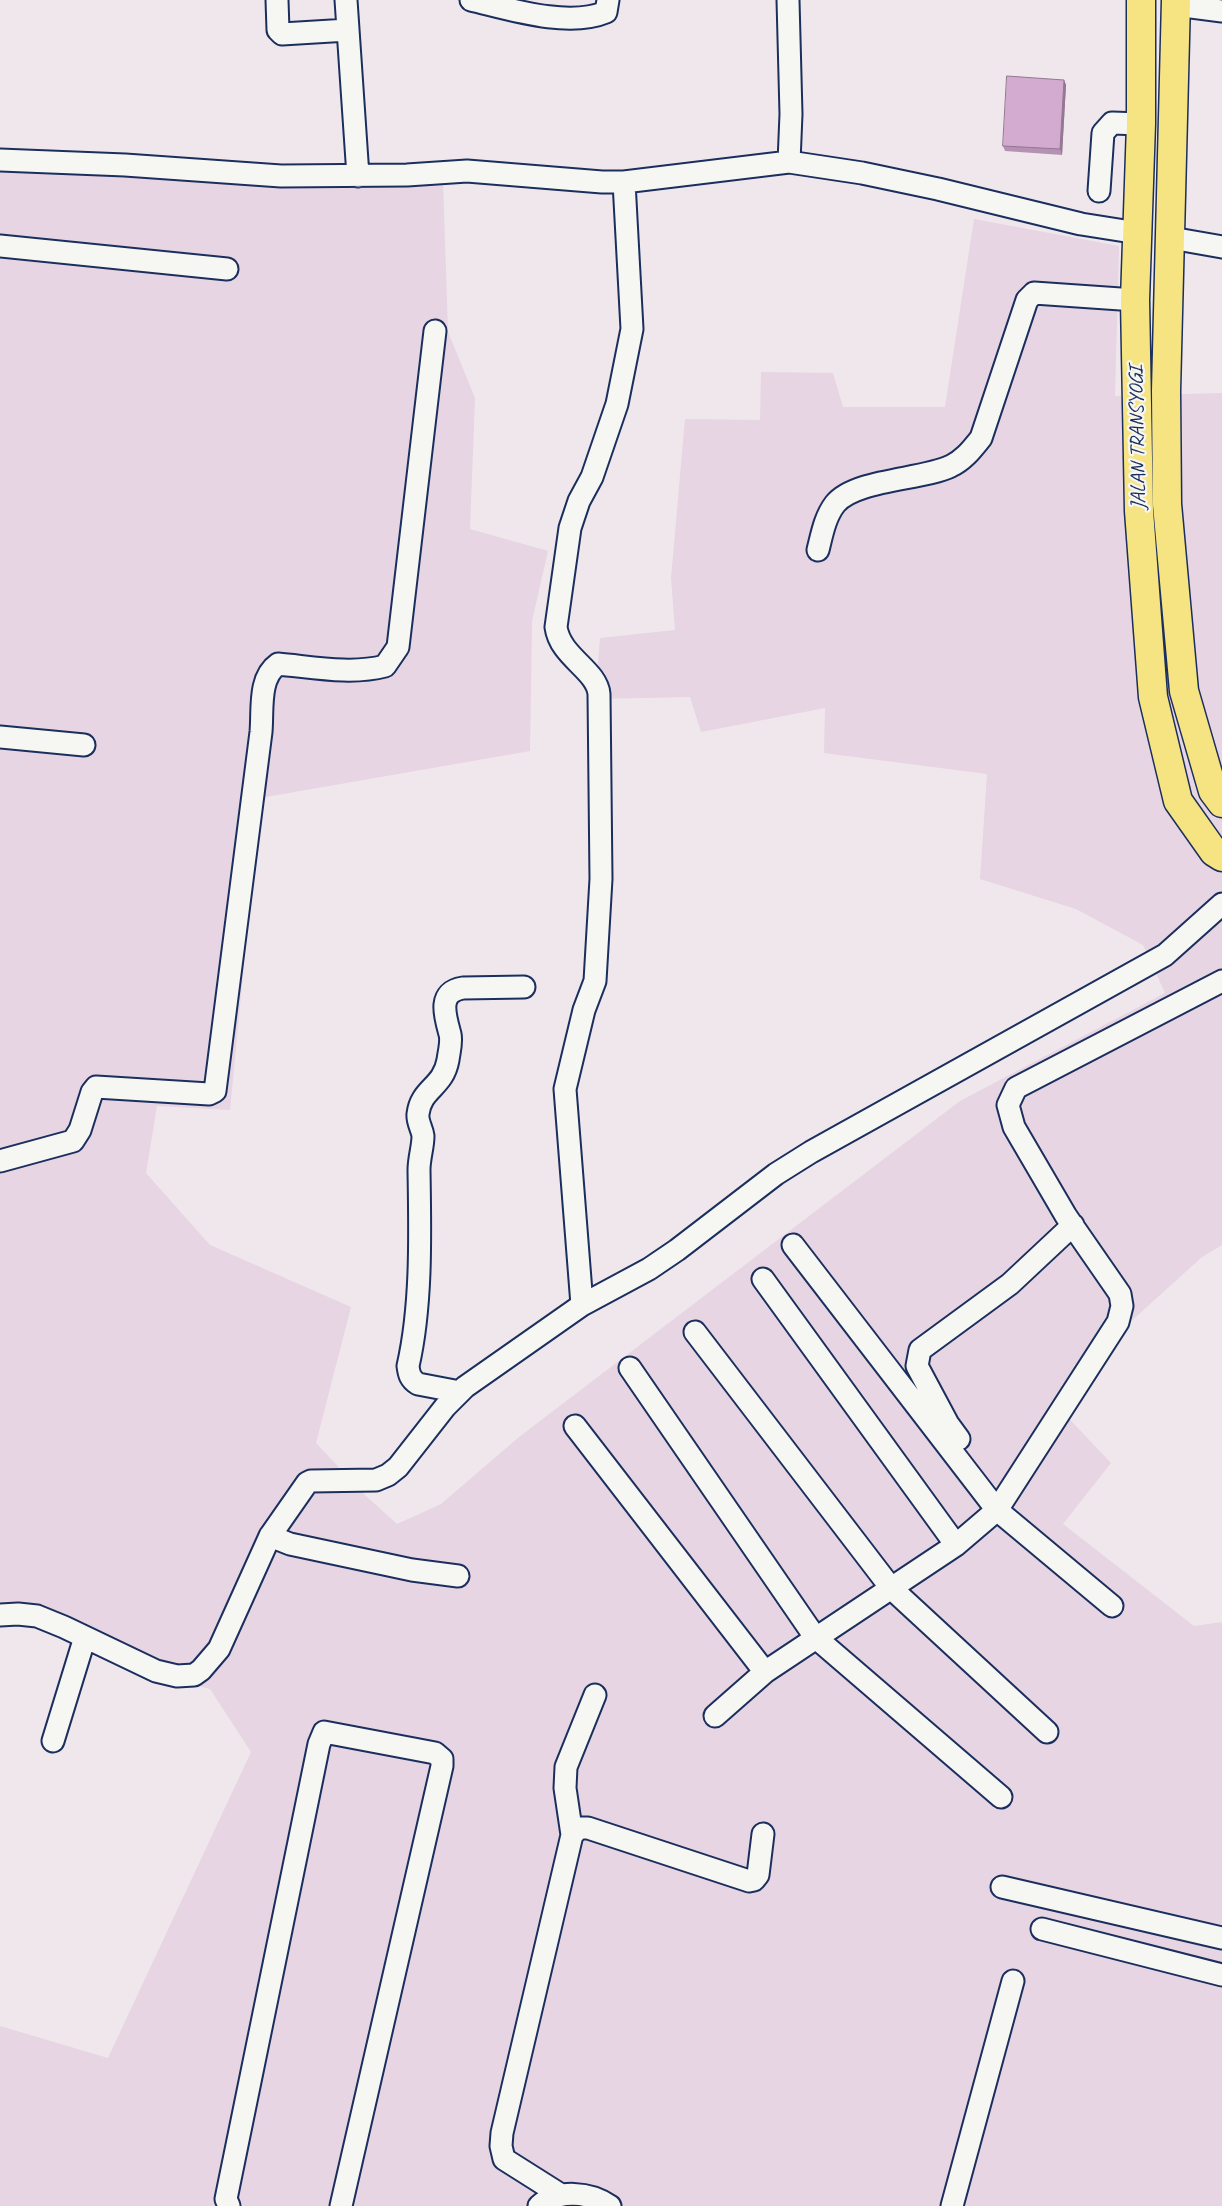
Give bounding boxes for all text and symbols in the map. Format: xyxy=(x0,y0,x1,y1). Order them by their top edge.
street label: JALAN TRANSYOGI xyxy=(1124,366,1152,510)

